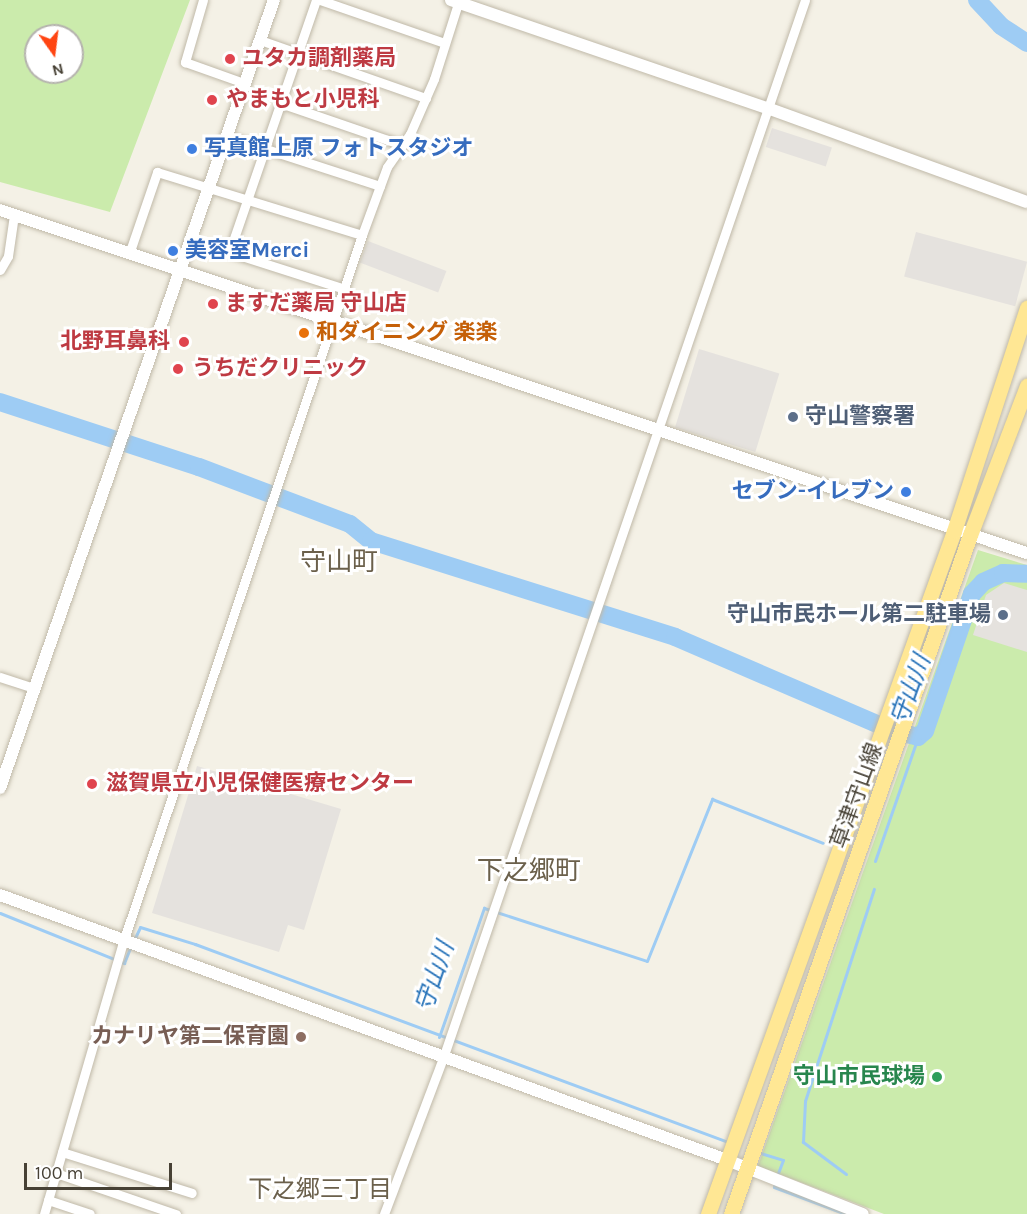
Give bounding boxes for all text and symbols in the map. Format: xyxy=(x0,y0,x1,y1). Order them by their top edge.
north arrow xyxy=(24,24,84,84)
place label: ユタカ調剤薬局 xyxy=(242,46,396,72)
marker: ユタカ調剤薬局 xyxy=(223,52,237,66)
text: N xyxy=(50,59,66,81)
place label: やまもと小児科 xyxy=(226,87,380,113)
marker: やまもと小児科 xyxy=(203,91,221,109)
place label: 写真館上原 フォトスタジオ xyxy=(204,136,474,162)
marker: 写真館上原 フォトスタジオ xyxy=(185,142,199,156)
place label: 美容室Merci xyxy=(185,238,309,264)
marker: 美容室Merci xyxy=(166,244,180,258)
place label: ますだ薬局 守山店 xyxy=(225,291,407,317)
marker: ますだ薬局 守山店 xyxy=(206,297,220,311)
place label: 和ダイニング 楽楽 xyxy=(316,320,498,346)
marker: 和ダイニング 楽楽 xyxy=(297,326,311,340)
place label: 北野耳鼻科 xyxy=(60,329,170,355)
marker: 北野耳鼻科 xyxy=(175,333,193,351)
place label: うちだクリニック xyxy=(192,356,368,382)
marker: うちだクリニック xyxy=(169,360,187,378)
place label: 守山警察署 xyxy=(805,404,915,430)
marker: 守山警察署 xyxy=(786,410,800,424)
place label: セブン-イレブン xyxy=(732,479,894,505)
marker: セブン-イレブン xyxy=(899,485,913,499)
district label: 守山町 xyxy=(300,546,378,578)
place label: 守山市民ホール第二駐車場 xyxy=(727,602,991,628)
marker: 守山市民ホール第二駐車場 xyxy=(996,608,1010,622)
water label: 守山川 xyxy=(885,651,937,729)
street label: 草津守山線 xyxy=(826,740,888,852)
place label: 滋賀県立小児保健医療センター xyxy=(106,771,414,797)
marker: 滋賀県立小児保健医療センター xyxy=(83,775,101,793)
district label: 下之郷町 xyxy=(477,855,581,887)
water label: 守山川 xyxy=(410,938,460,1016)
place label: カナリヤ第二保育園 xyxy=(91,1024,289,1050)
marker: カナリヤ第二保育園 xyxy=(294,1030,308,1044)
place label: 守山市民球場 xyxy=(793,1064,925,1090)
marker: 守山市民球場 xyxy=(930,1070,944,1084)
scale bar xyxy=(27,1151,176,1189)
text: 100 m xyxy=(35,1162,83,1184)
district label: 下之郷三丁目 xyxy=(248,1176,392,1204)

